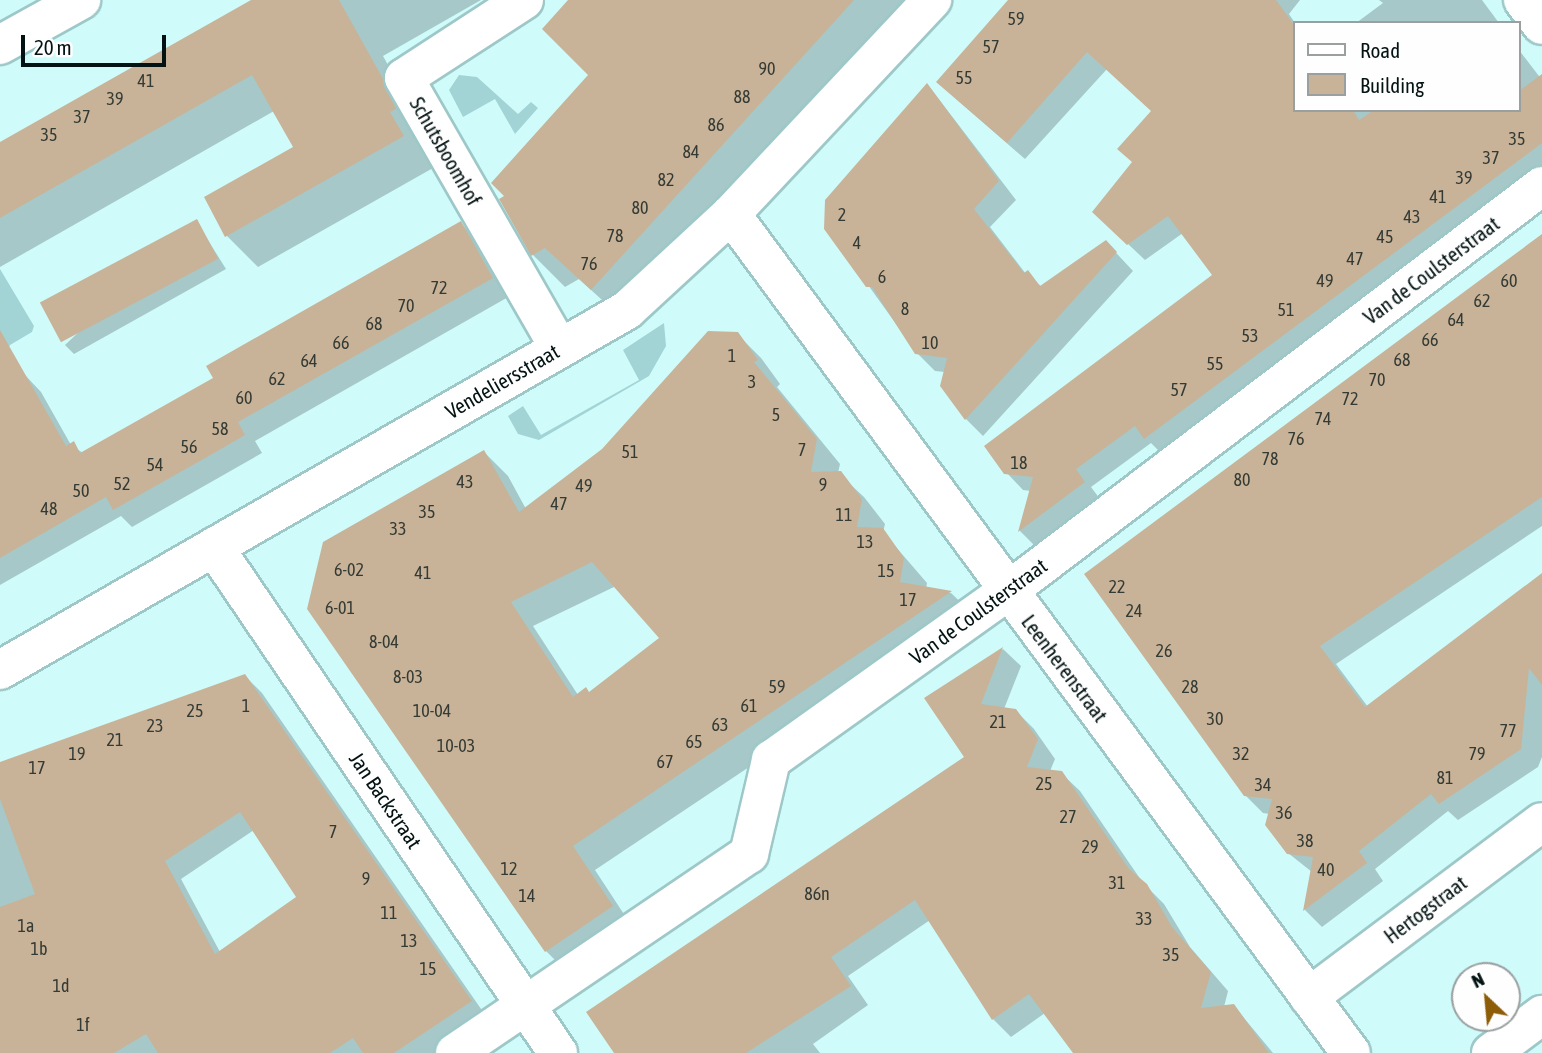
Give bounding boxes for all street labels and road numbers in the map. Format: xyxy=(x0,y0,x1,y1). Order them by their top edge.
street label: Schutsboomhof xyxy=(405,92,487,210)
street label: Van de Coulsterstraat xyxy=(1358,211,1504,329)
street label: Vendeliersstraat xyxy=(441,338,563,424)
street label: Van de Coulsterstraat xyxy=(904,553,1052,669)
street label: Leenherenstraat xyxy=(1017,609,1113,727)
street label: Jan Backstraat xyxy=(344,747,428,853)
street label: Hertogstraat xyxy=(1379,870,1471,948)

